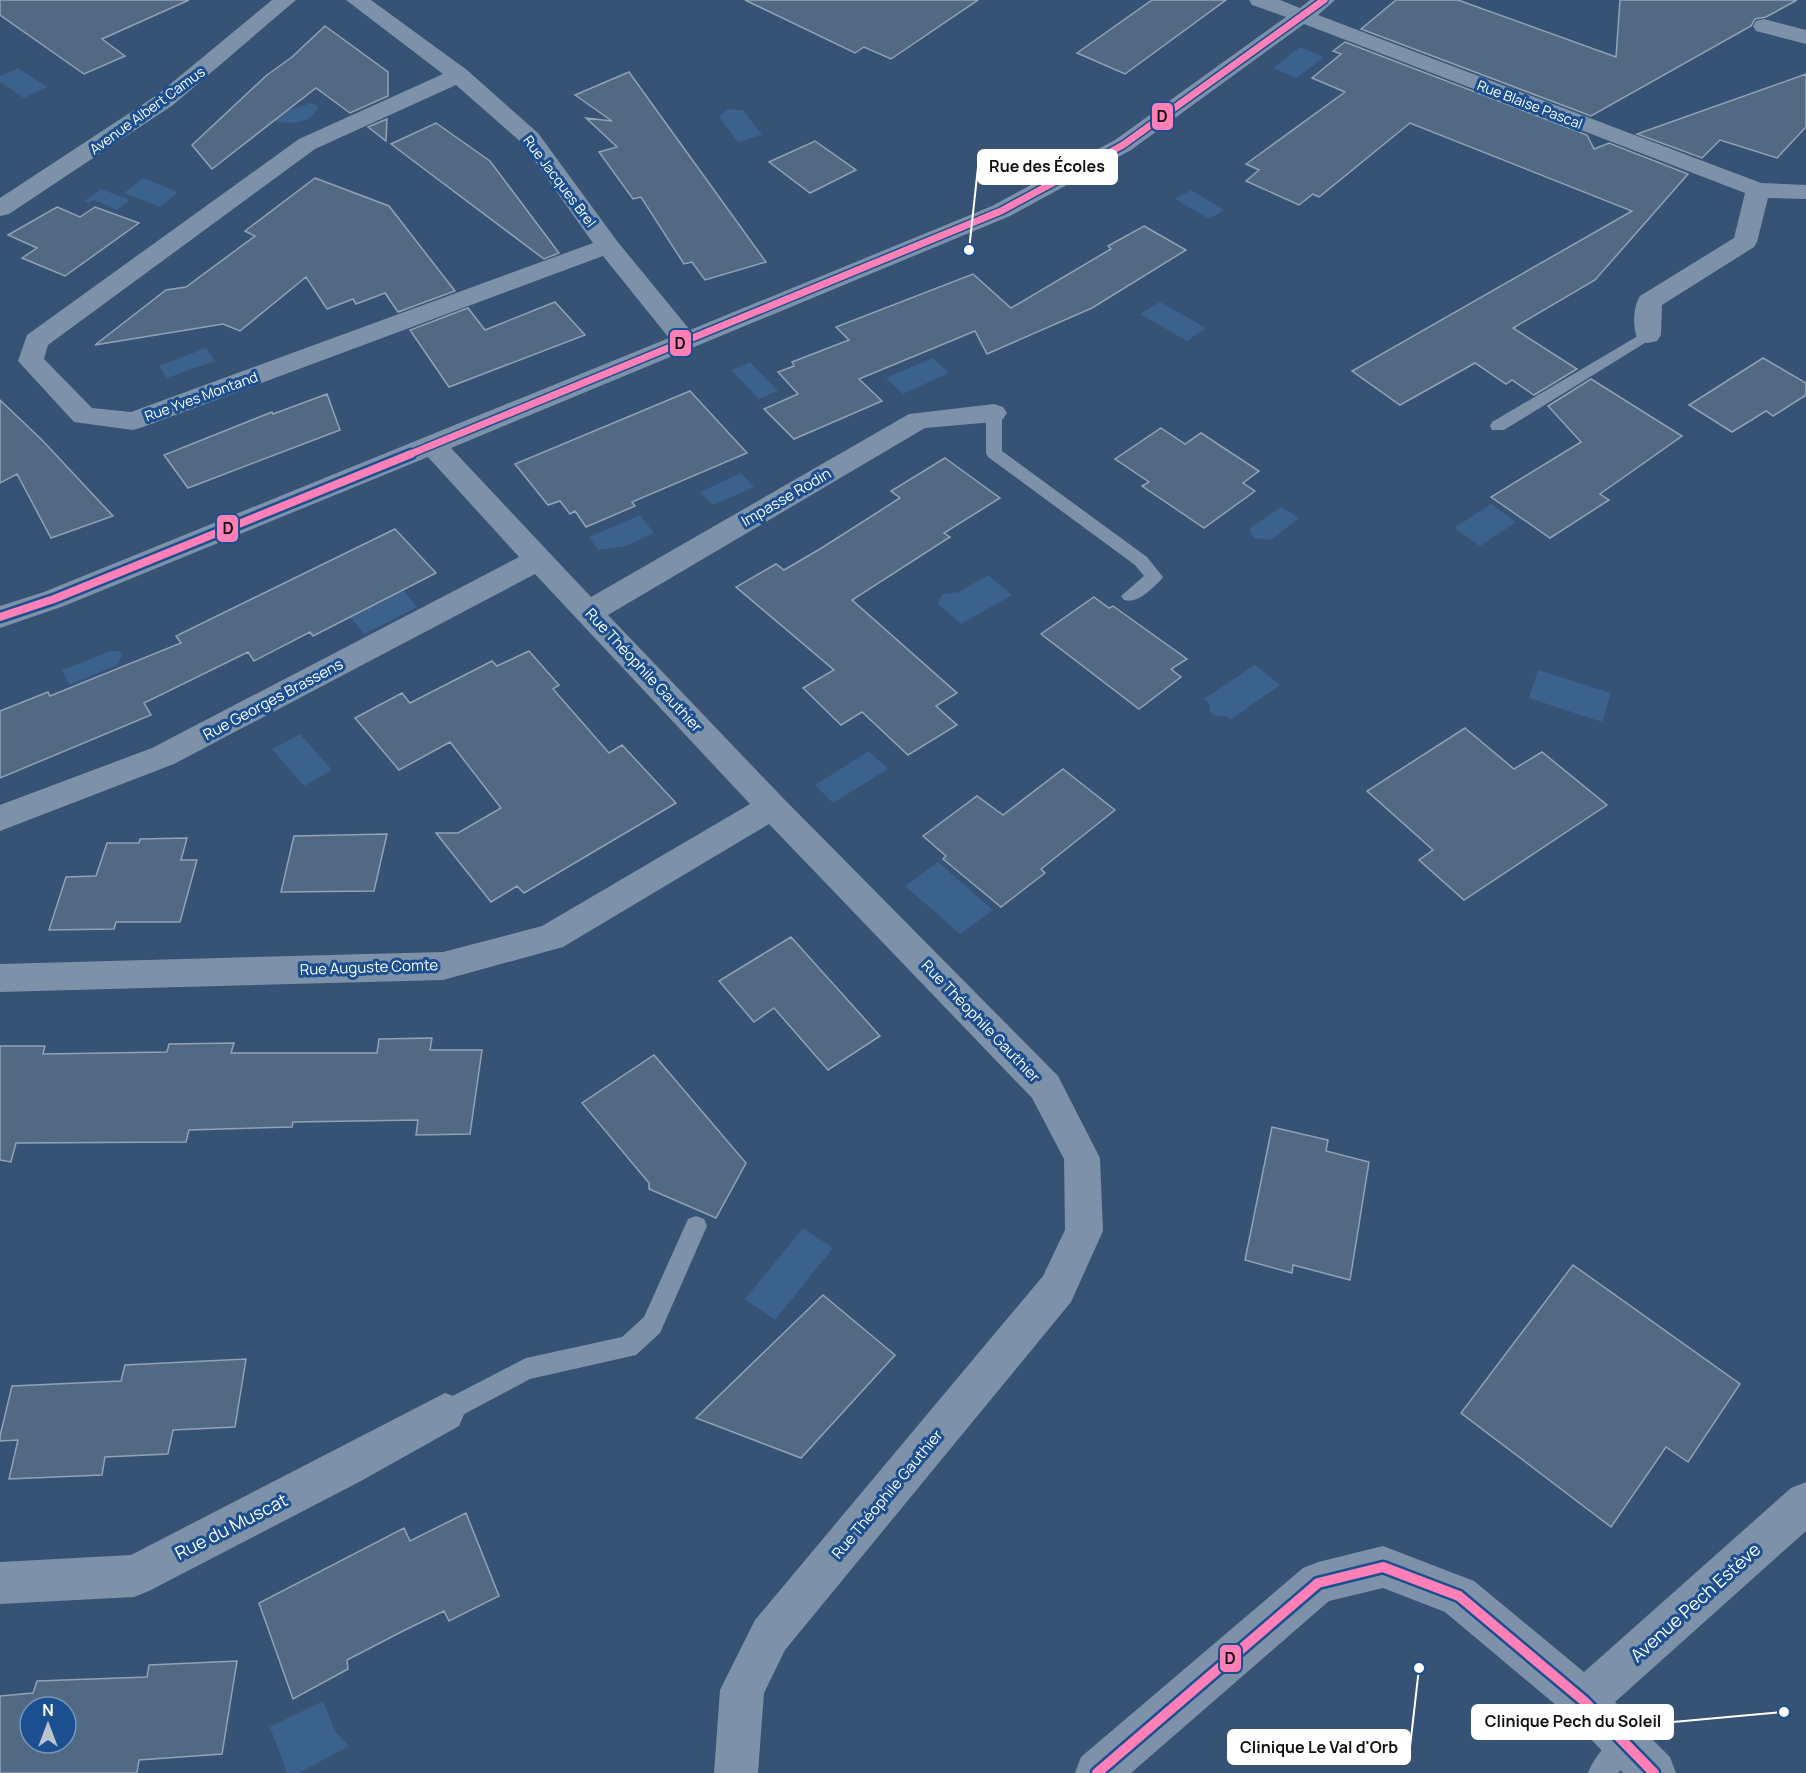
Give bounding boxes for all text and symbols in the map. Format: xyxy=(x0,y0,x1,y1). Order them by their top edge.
street label: Avenue Albert Camus xyxy=(86,62,208,158)
street label: Rue Blaise Pascal xyxy=(1475,75,1585,133)
line badge: D xyxy=(1151,102,1174,131)
text: D xyxy=(1156,105,1168,127)
street label: Rue Jacques Brel xyxy=(519,131,601,231)
callout: Rue des Écoles xyxy=(978,150,1117,184)
text: Rue des Écoles xyxy=(989,155,1105,177)
line badge: D xyxy=(669,329,692,357)
text: D xyxy=(674,332,686,354)
street label: Rue Yves Montand xyxy=(142,367,260,425)
street label: Impasse Rodin xyxy=(737,463,835,531)
line badge: D xyxy=(216,514,239,543)
text: D xyxy=(222,517,234,539)
street label: Rue Théophile Gauthier xyxy=(581,603,708,737)
street label: Rue Georges Brassens xyxy=(199,653,347,745)
street label: Rue Auguste Comte xyxy=(299,954,439,980)
street label: Rue Théophile Gauthier xyxy=(917,955,1045,1087)
street label: Rue Théophile Gauthier xyxy=(827,1425,948,1563)
street label: Rue du Muscat xyxy=(171,1487,291,1565)
street label: Avenue Pech Estève xyxy=(1625,1537,1765,1667)
line badge: D xyxy=(1219,1644,1242,1673)
text: D xyxy=(1224,1647,1236,1669)
north arrow xyxy=(18,1695,78,1755)
text: N xyxy=(42,1699,54,1721)
callout: Clinique Pech du Soleil xyxy=(1472,1705,1673,1739)
text: Clinique Pech du Soleil xyxy=(1485,1710,1661,1732)
callout: Clinique Le Val d'Orb xyxy=(1228,1730,1410,1764)
text: Clinique Le Val d'Orb xyxy=(1240,1736,1398,1758)

